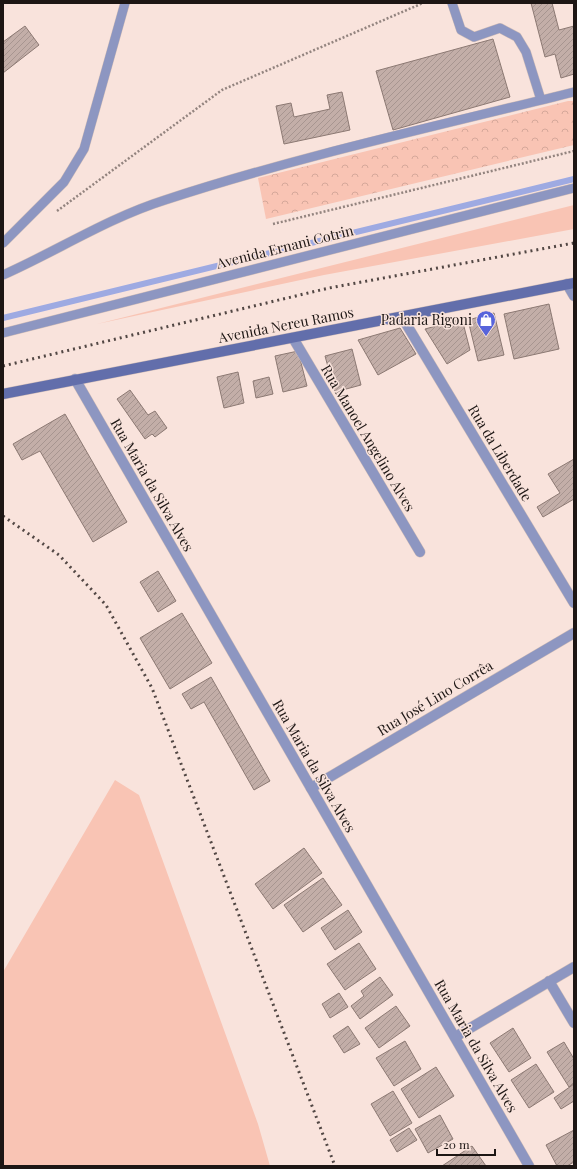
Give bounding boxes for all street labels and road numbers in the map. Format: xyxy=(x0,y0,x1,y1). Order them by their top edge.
street label: Avenida Ernani Cotrin xyxy=(213,220,356,273)
street label: Avenida Nereu Ramos xyxy=(216,302,355,347)
street label: Rua Manoel Angelino Alves xyxy=(317,361,420,515)
street label: Rua da Liberdade xyxy=(464,401,537,505)
street label: Rua Maria da Silva Alves xyxy=(107,415,198,555)
street label: Rua José Lino Corrêa xyxy=(373,656,496,740)
street label: Rua Maria da Silva Alves xyxy=(269,696,360,836)
street label: Rua Maria da Silva Alves xyxy=(431,976,522,1116)

